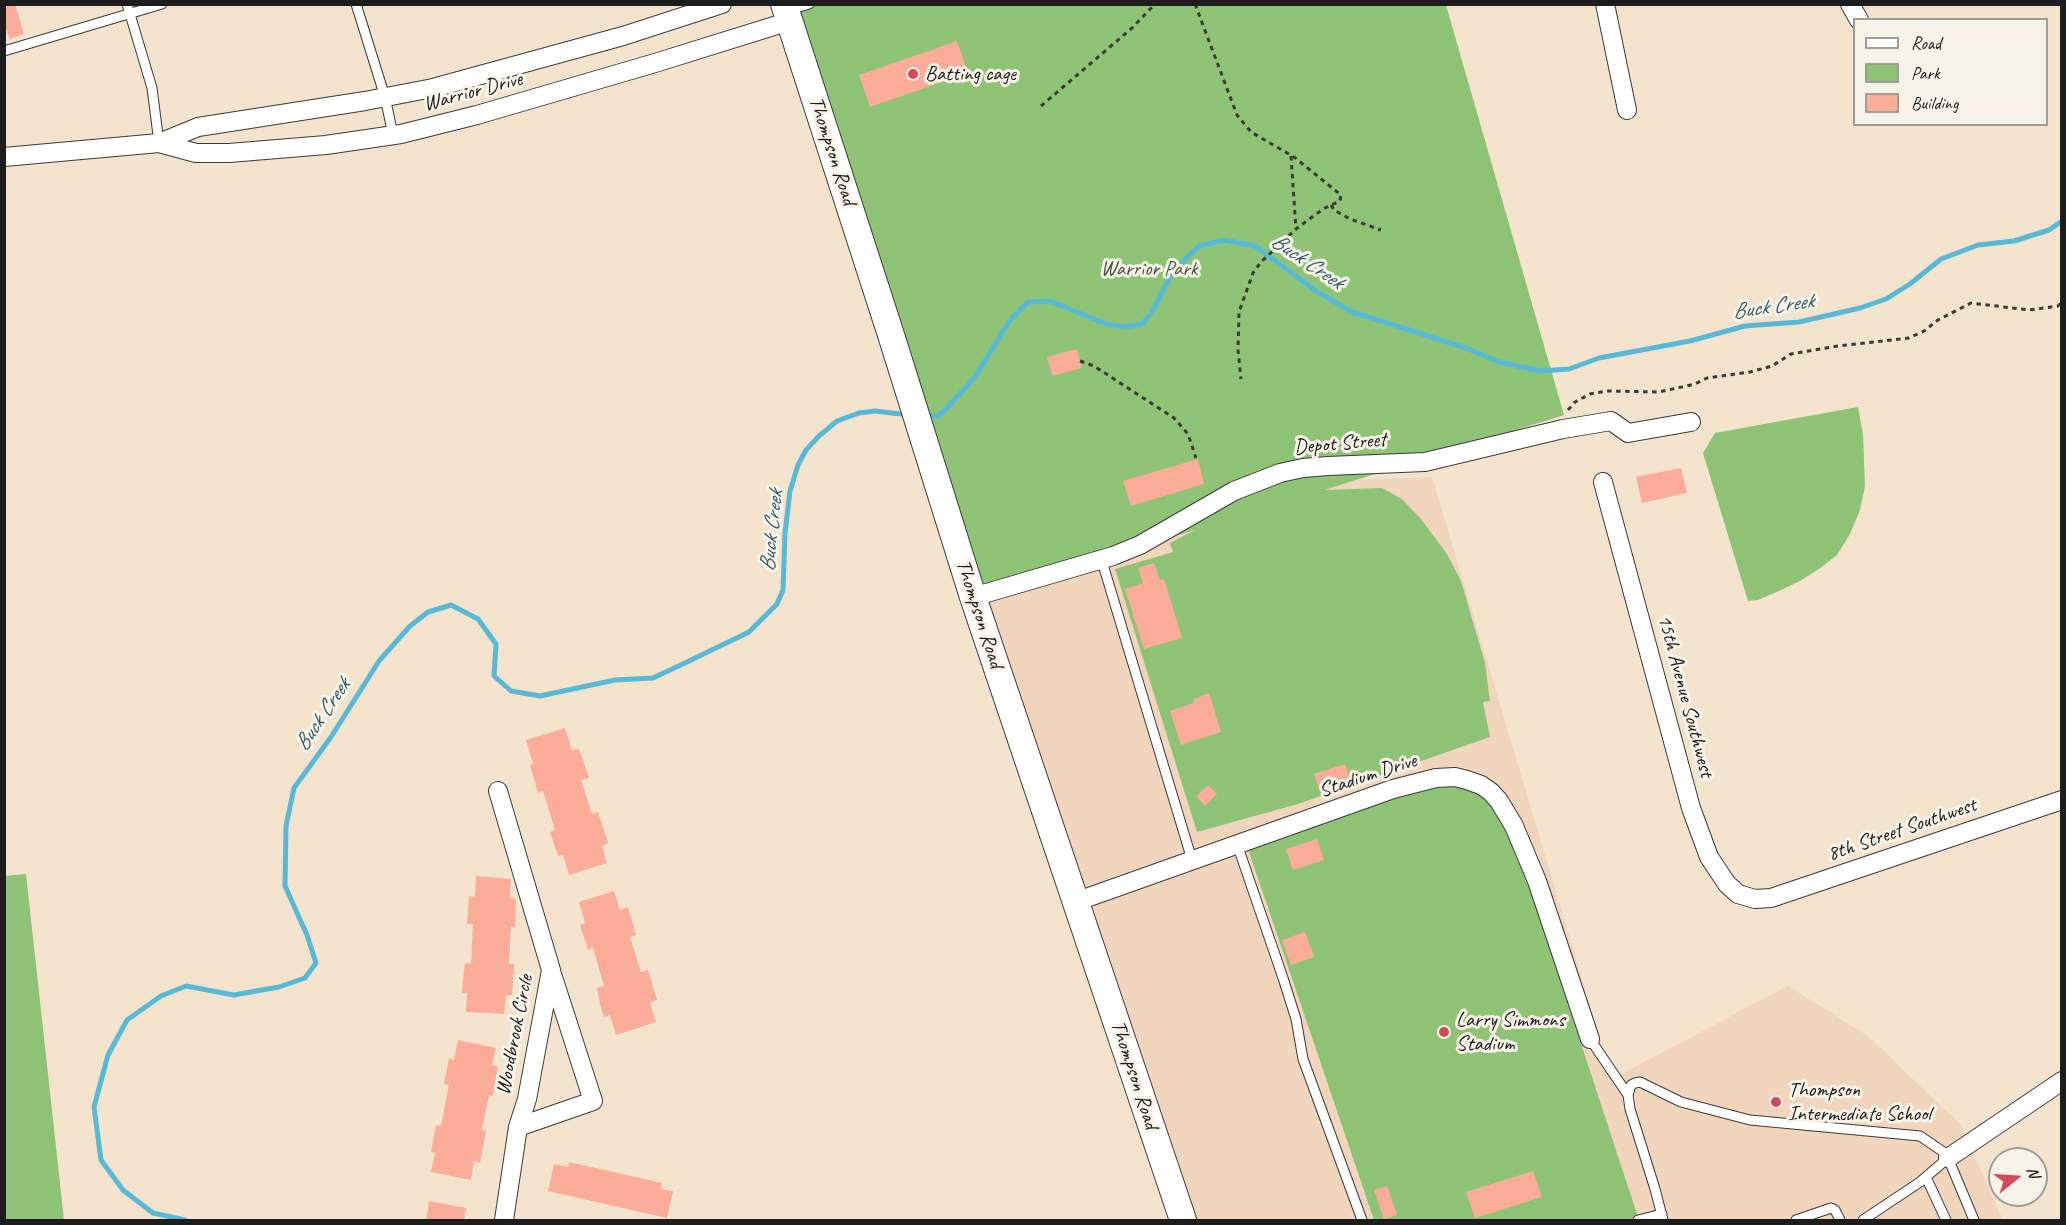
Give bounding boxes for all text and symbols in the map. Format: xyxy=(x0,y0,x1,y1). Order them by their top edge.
legend xyxy=(1853,18,2048,126)
text: Road xyxy=(1911,32,1941,54)
place label: Batting cage xyxy=(925,61,1016,87)
text: Park xyxy=(1911,62,1940,84)
street label: Warrior Drive xyxy=(421,67,525,117)
marker: Batting cage xyxy=(906,67,920,81)
text: Building xyxy=(1911,92,1958,114)
street label: Thompson Road xyxy=(803,94,861,208)
water label: Buck Creek xyxy=(1266,228,1348,296)
park label: Warrior Park xyxy=(1101,256,1197,282)
water label: Buck Creek xyxy=(1731,288,1815,326)
street label: Depot Street xyxy=(1293,427,1387,461)
water label: Buck Creek xyxy=(755,489,789,573)
street label: Thompson Road xyxy=(950,557,1008,671)
street label: 15th Avenue Southwest xyxy=(1651,612,1719,780)
water label: Buck Creek xyxy=(289,674,357,756)
street label: Stadium Drive xyxy=(1316,748,1420,804)
street label: 8th Street Southwest xyxy=(1824,793,1980,867)
street label: Woodbrook Circle xyxy=(491,973,539,1097)
place label: Larry Simmons Stadium xyxy=(1456,1007,1565,1057)
street label: Thompson Road xyxy=(1105,1018,1163,1132)
marker: Larry Simmons Stadium xyxy=(1437,1025,1451,1039)
place label: Thompson Intermediate School xyxy=(1788,1077,1931,1127)
marker: Thompson Intermediate School xyxy=(1769,1095,1783,1109)
north arrow xyxy=(1988,1147,2048,1207)
text: N xyxy=(2022,1164,2044,1180)

